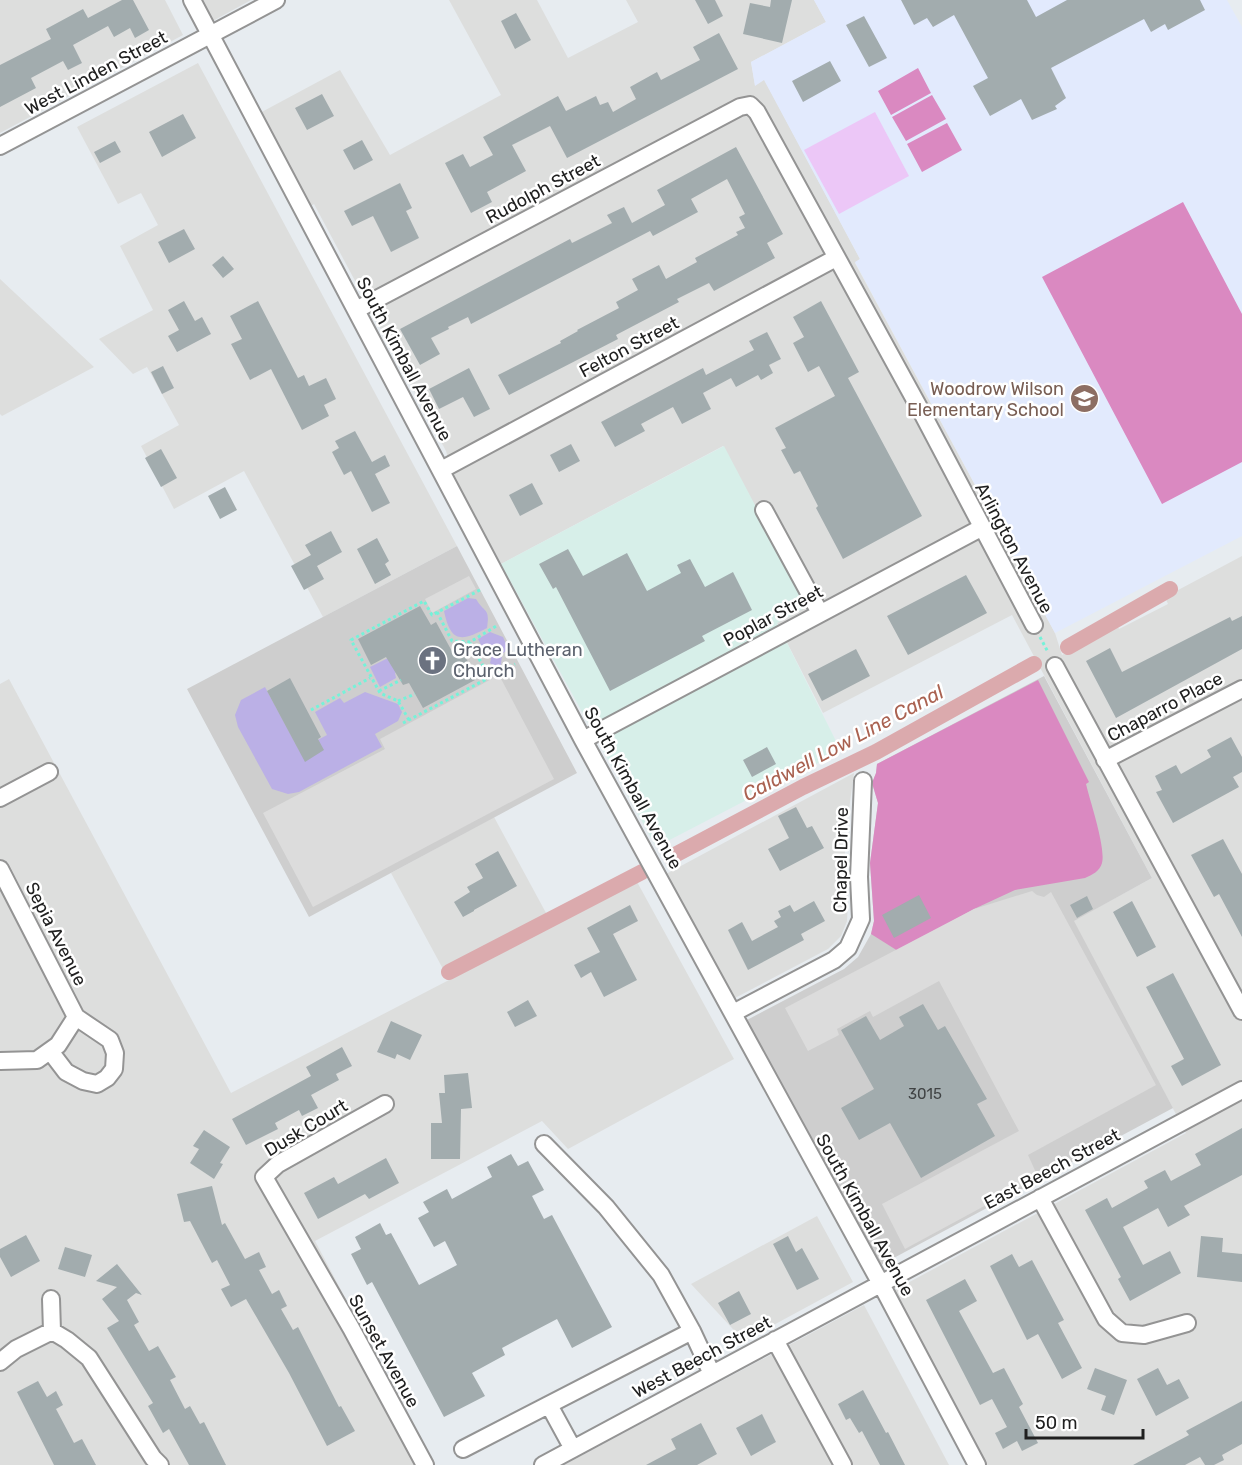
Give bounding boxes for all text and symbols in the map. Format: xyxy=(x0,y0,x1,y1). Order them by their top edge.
street label: West Linden Street xyxy=(21,26,171,120)
street label: Rudolph Street xyxy=(482,150,604,228)
street label: South Kimball Avenue xyxy=(351,273,457,445)
street label: Felton Street xyxy=(575,312,683,382)
place label: Woodrow Wilson Elementary School xyxy=(907,378,1064,421)
school or university icon: Woodrow Wilson Elementary School xyxy=(1069,383,1101,415)
street label: Arlington Avenue xyxy=(970,479,1058,617)
street label: Poplar Street xyxy=(719,581,827,651)
place label: Grace Lutheran Church xyxy=(453,639,583,682)
church icon: Grace Lutheran Church xyxy=(416,644,448,676)
street label: Chaparro Place xyxy=(1103,667,1227,747)
water label: Caldwell Low Line Canal xyxy=(738,679,949,806)
street label: South Kimball Avenue xyxy=(579,703,687,873)
street label: Chapel Drive xyxy=(829,807,853,913)
street label: Sepia Avenue xyxy=(20,879,92,989)
house number: 3015 xyxy=(908,1085,942,1103)
street label: Dusk Court xyxy=(260,1095,352,1161)
street label: East Beech Street xyxy=(980,1124,1124,1214)
street label: South Kimball Avenue xyxy=(811,1130,919,1300)
street label: Sunset Avenue xyxy=(344,1290,424,1412)
street label: West Beech Street xyxy=(629,1311,775,1403)
scale bar xyxy=(1026,1402,1143,1440)
text: 50 m xyxy=(1035,1412,1078,1434)

